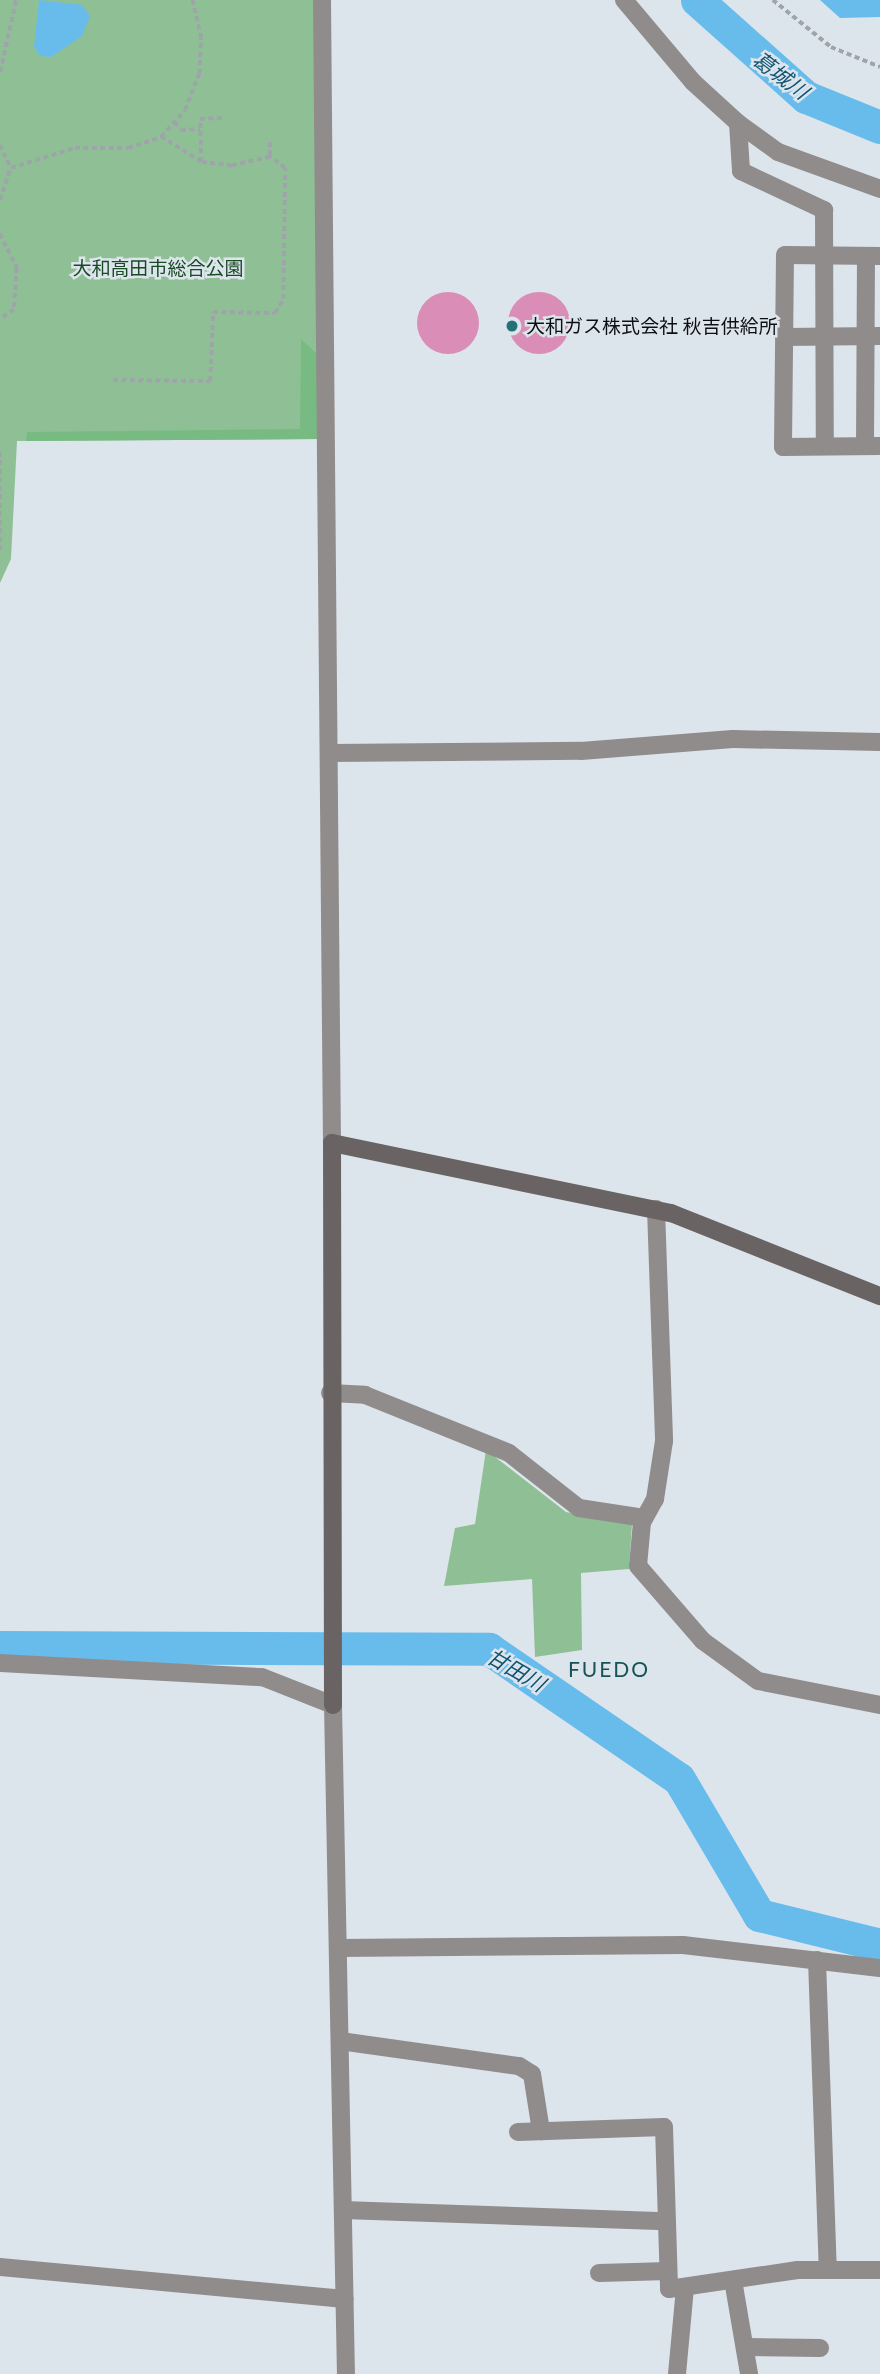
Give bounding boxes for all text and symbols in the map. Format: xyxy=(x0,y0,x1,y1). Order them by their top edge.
water label: 葛城川 xyxy=(748,46,814,104)
park label: 大和高田市総合公園 xyxy=(73,257,243,279)
place label: 大和ガス株式会社 秋吉供給所 xyxy=(526,315,778,337)
marker: 大和ガス株式会社 秋吉供給所 xyxy=(504,318,520,334)
water label: 甘田川 xyxy=(482,1643,550,1697)
district label: FUEDO xyxy=(569,1656,649,1682)

